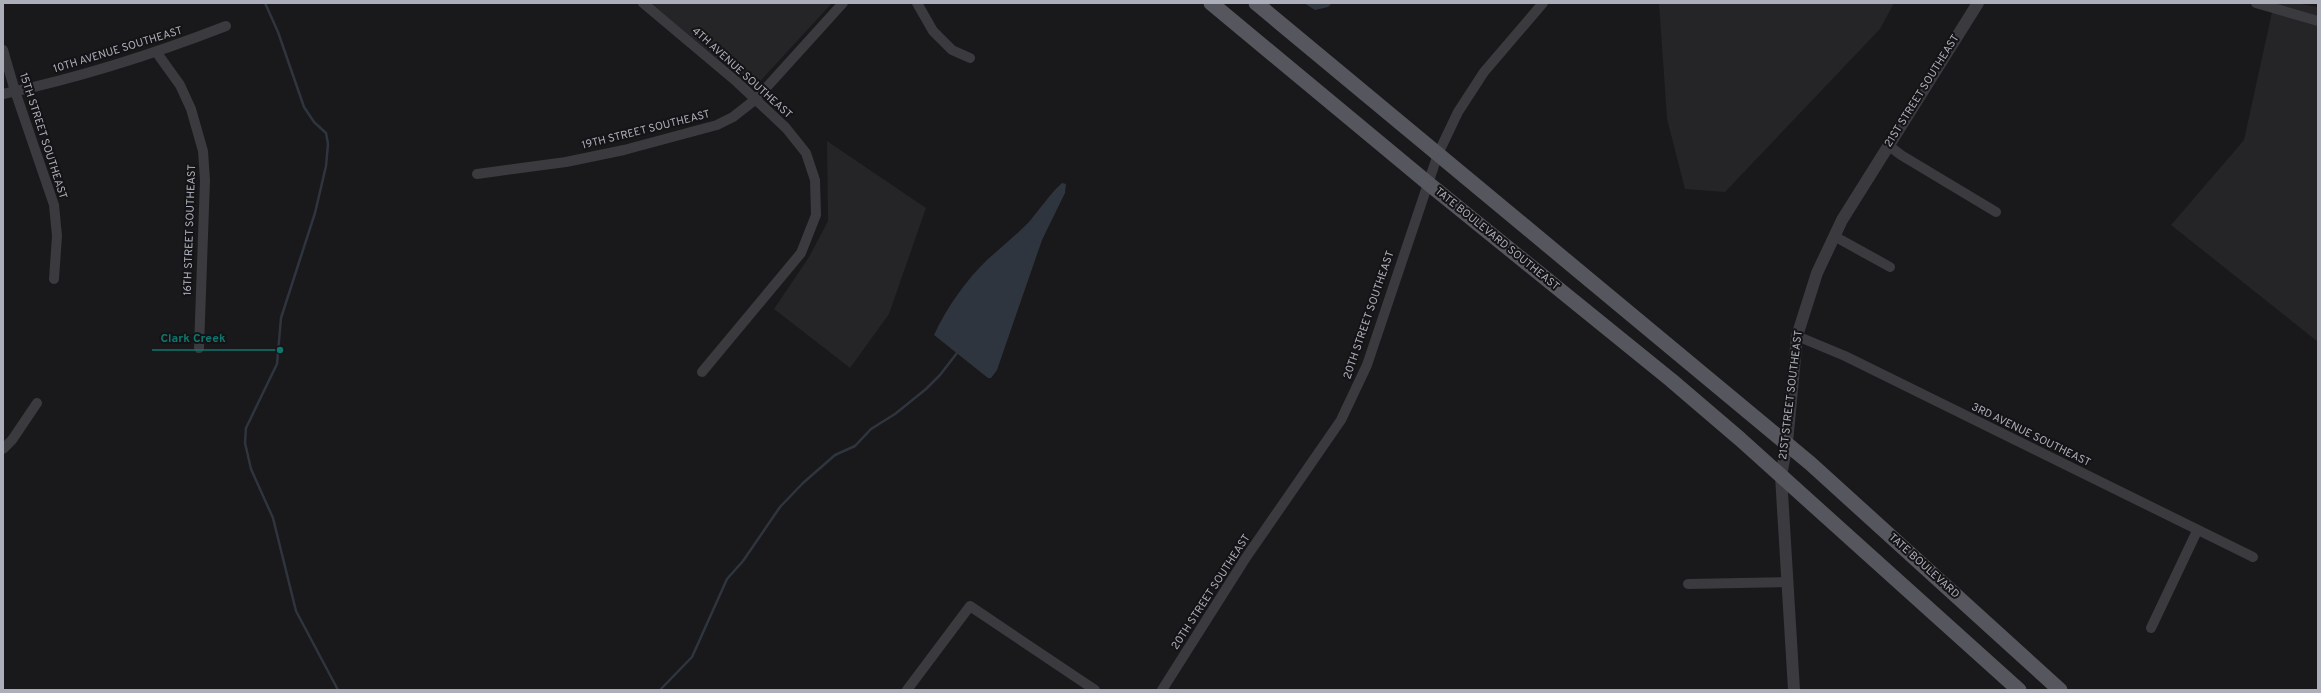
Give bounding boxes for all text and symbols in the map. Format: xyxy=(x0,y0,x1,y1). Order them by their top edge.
street label: 10TH AVENUE SOUTHEAST xyxy=(52,24,184,76)
street label: 4TH AVENUE SOUTHEAST xyxy=(689,24,795,122)
street label: 21ST STREET SOUTHEAST xyxy=(1882,32,1962,150)
street label: 15TH STREET SOUTHEAST xyxy=(16,71,70,201)
street label: 19TH STREET SOUTHEAST xyxy=(580,107,712,153)
street label: 16TH STREET SOUTHEAST xyxy=(181,164,199,296)
street label: TATE BOULEVARD SOUTHEAST xyxy=(1432,184,1562,294)
street label: 20TH STREET SOUTHEAST xyxy=(1340,249,1398,381)
callout: Clark Creek xyxy=(152,326,234,350)
street label: 21ST STREET SOUTHEAST xyxy=(1776,329,1806,461)
text: Clark Creek xyxy=(160,331,226,347)
street label: 3RD AVENUE SOUTHEAST xyxy=(1969,400,2093,470)
street label: TATE BOULEVARD xyxy=(1886,531,1962,601)
street label: 20TH STREET SOUTHEAST xyxy=(1168,532,1254,652)

